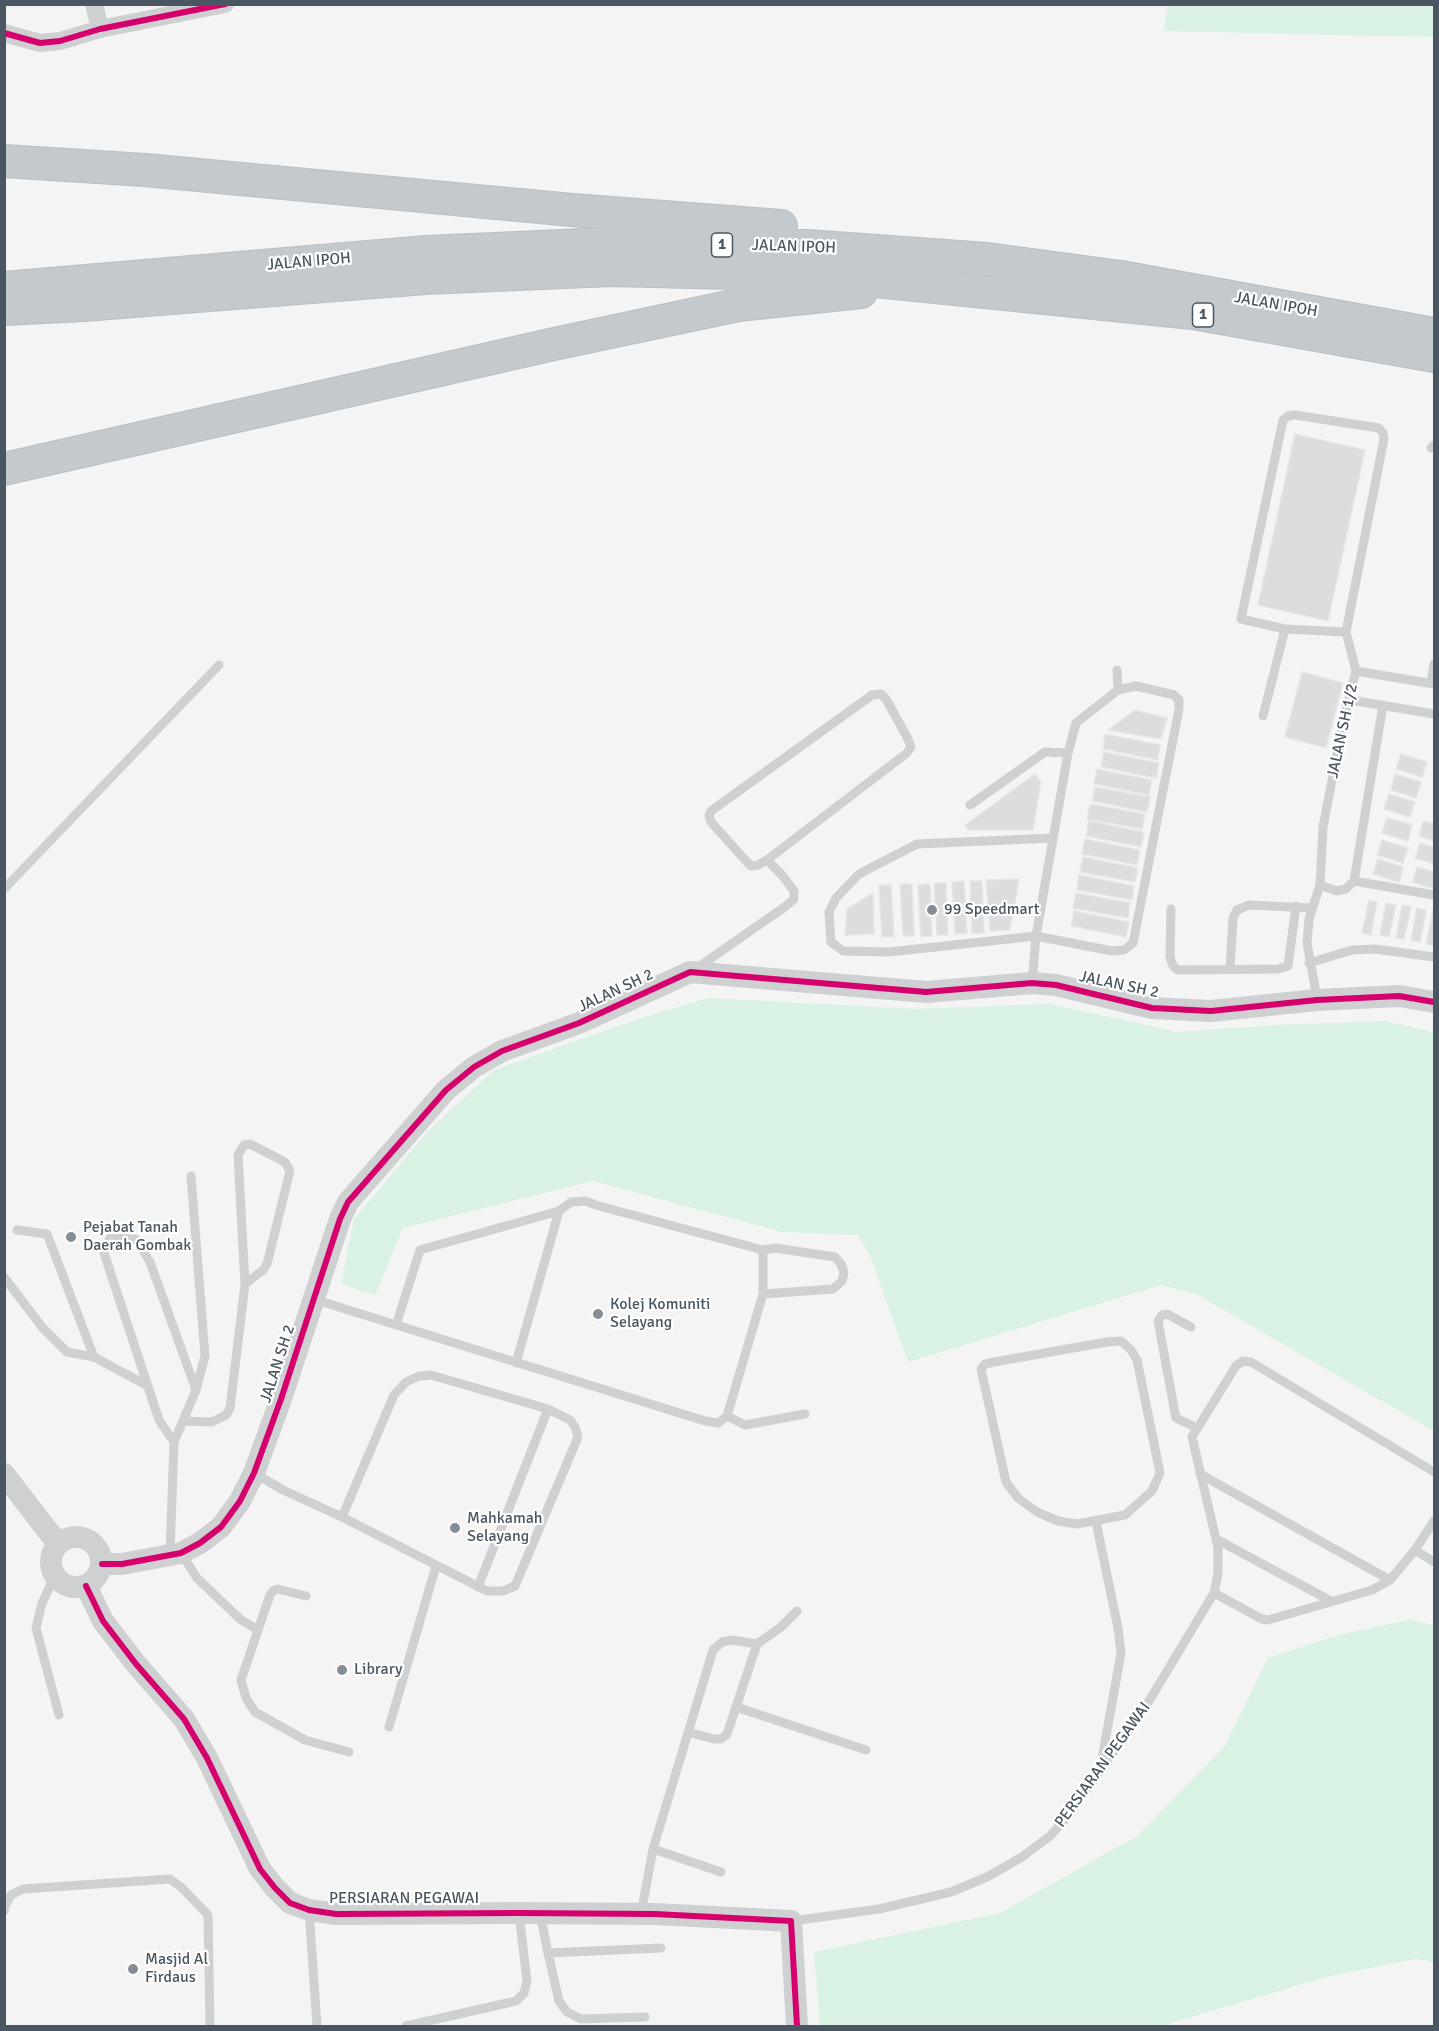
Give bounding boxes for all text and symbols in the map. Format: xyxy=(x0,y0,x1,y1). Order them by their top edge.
road number: 1 xyxy=(712,233,732,257)
street label: JALAN IPOH xyxy=(752,236,836,258)
street label: JALAN IPOH xyxy=(266,249,352,275)
street label: JALAN IPOH xyxy=(1233,288,1319,322)
road number: 1 xyxy=(1192,303,1214,327)
street label: JALAN SH 1/2 xyxy=(1324,682,1362,780)
place label: 99 Speedmart xyxy=(944,900,1039,920)
marker: 99 Speedmart xyxy=(925,903,939,917)
street label: JALAN SH 2 xyxy=(575,965,657,1017)
street label: JALAN SH 2 xyxy=(1077,967,1161,1003)
place label: Pejabat Tanah Daerah Gombak xyxy=(83,1218,191,1256)
marker: Pejabat Tanah Daerah Gombak xyxy=(64,1230,78,1244)
place label: Kolej Komuniti Selayang xyxy=(610,1295,710,1333)
marker: Kolej Komuniti Selayang xyxy=(591,1307,605,1321)
street label: JALAN SH 2 xyxy=(256,1323,300,1405)
place label: Mahkamah Selayang xyxy=(467,1509,542,1547)
marker: Mahkamah Selayang xyxy=(448,1521,462,1535)
place label: Library xyxy=(354,1660,402,1680)
marker: Library xyxy=(335,1663,349,1677)
street label: PERSIARAN PEGAWAI xyxy=(1051,1699,1155,1831)
street label: PERSIARAN PEGAWAI xyxy=(329,1889,479,1909)
place label: Masjid Al Firdaus xyxy=(145,1950,208,1988)
marker: Masjid Al Firdaus xyxy=(126,1962,140,1976)

